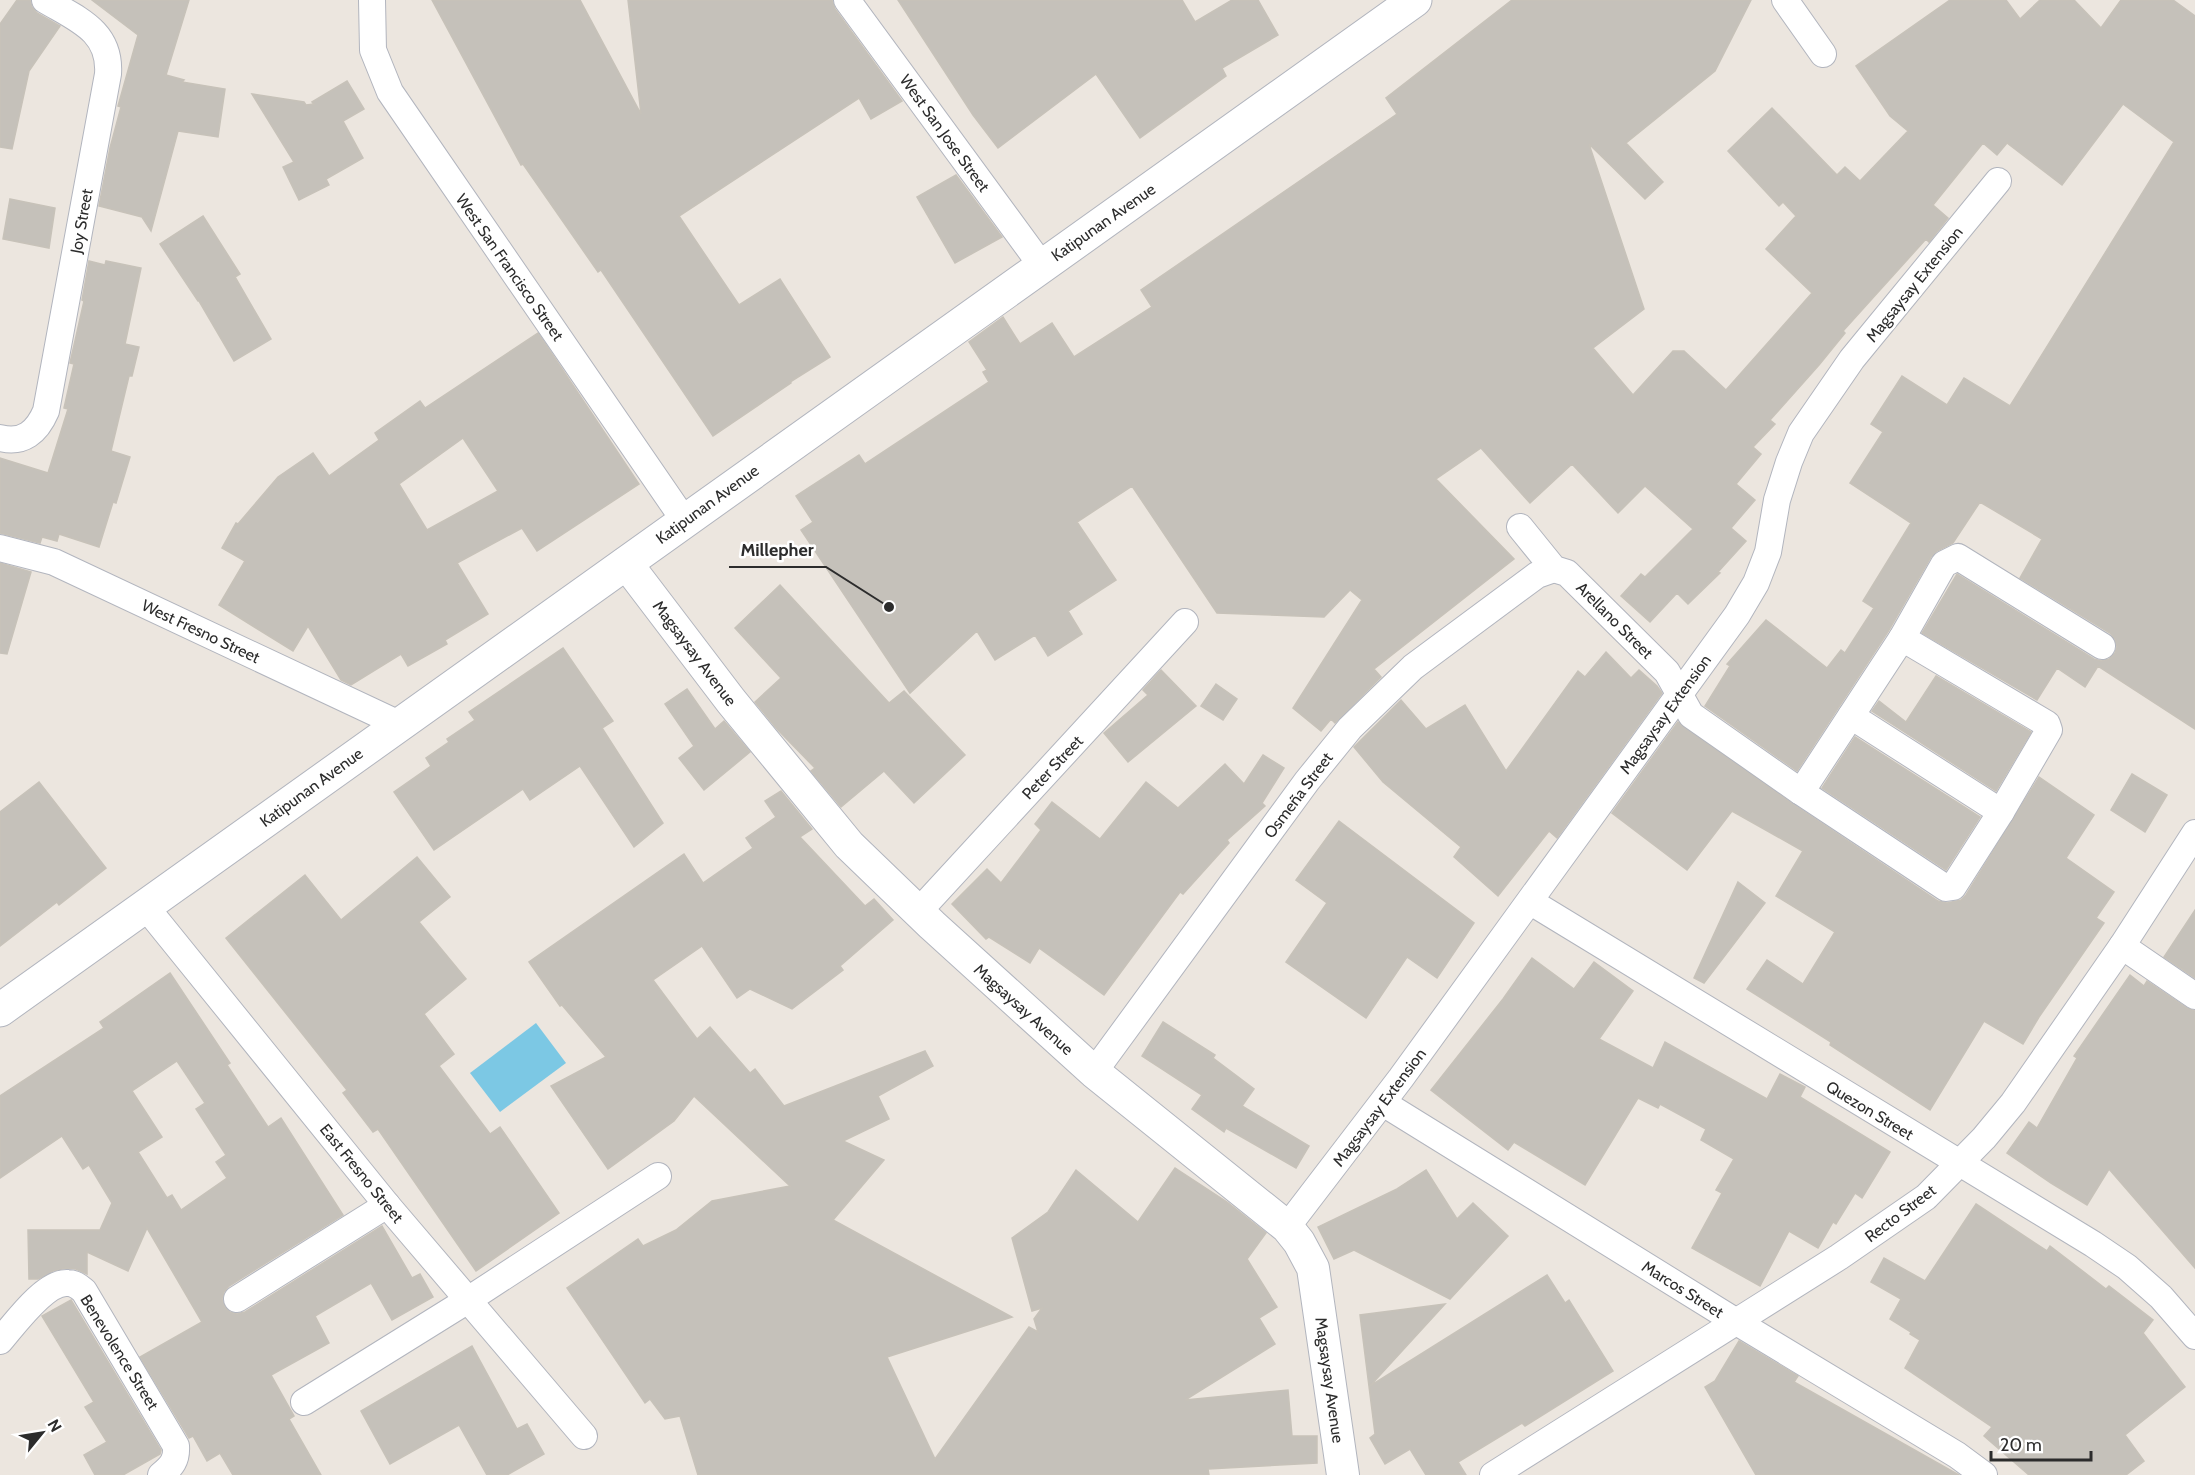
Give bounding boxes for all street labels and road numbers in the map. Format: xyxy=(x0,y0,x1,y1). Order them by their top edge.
street label: West San Jose Street xyxy=(896,71,994,196)
street label: Katipunan Avenue xyxy=(1048,179,1159,265)
street label: Joy Street xyxy=(66,187,97,256)
street label: West San Francisco Street xyxy=(452,190,568,345)
street label: Magsaysay Extension xyxy=(1862,223,1967,346)
street label: Katipunan Avenue xyxy=(652,461,762,548)
street label: Arellano Street xyxy=(1572,578,1657,663)
street label: West Fresno Street xyxy=(139,596,263,667)
street label: Magsaysay Avenue xyxy=(649,597,740,710)
street label: Magsaysay Extension xyxy=(1616,651,1715,778)
street label: Peter Street xyxy=(1018,731,1087,803)
street label: Katipunan Avenue xyxy=(256,744,366,831)
street label: Osmeña Street xyxy=(1260,748,1337,842)
street label: Magsaysay Avenue xyxy=(970,960,1077,1059)
street label: Magsaysay Extension xyxy=(1329,1044,1430,1170)
street label: Quezon Street xyxy=(1823,1077,1917,1144)
street label: East Fresno Street xyxy=(316,1120,408,1227)
street label: Recto Street xyxy=(1861,1180,1940,1246)
street label: Marcos Street xyxy=(1638,1257,1728,1322)
street label: Benevolence Street xyxy=(76,1291,163,1414)
street label: Magsaysay Avenue xyxy=(1311,1316,1348,1444)

